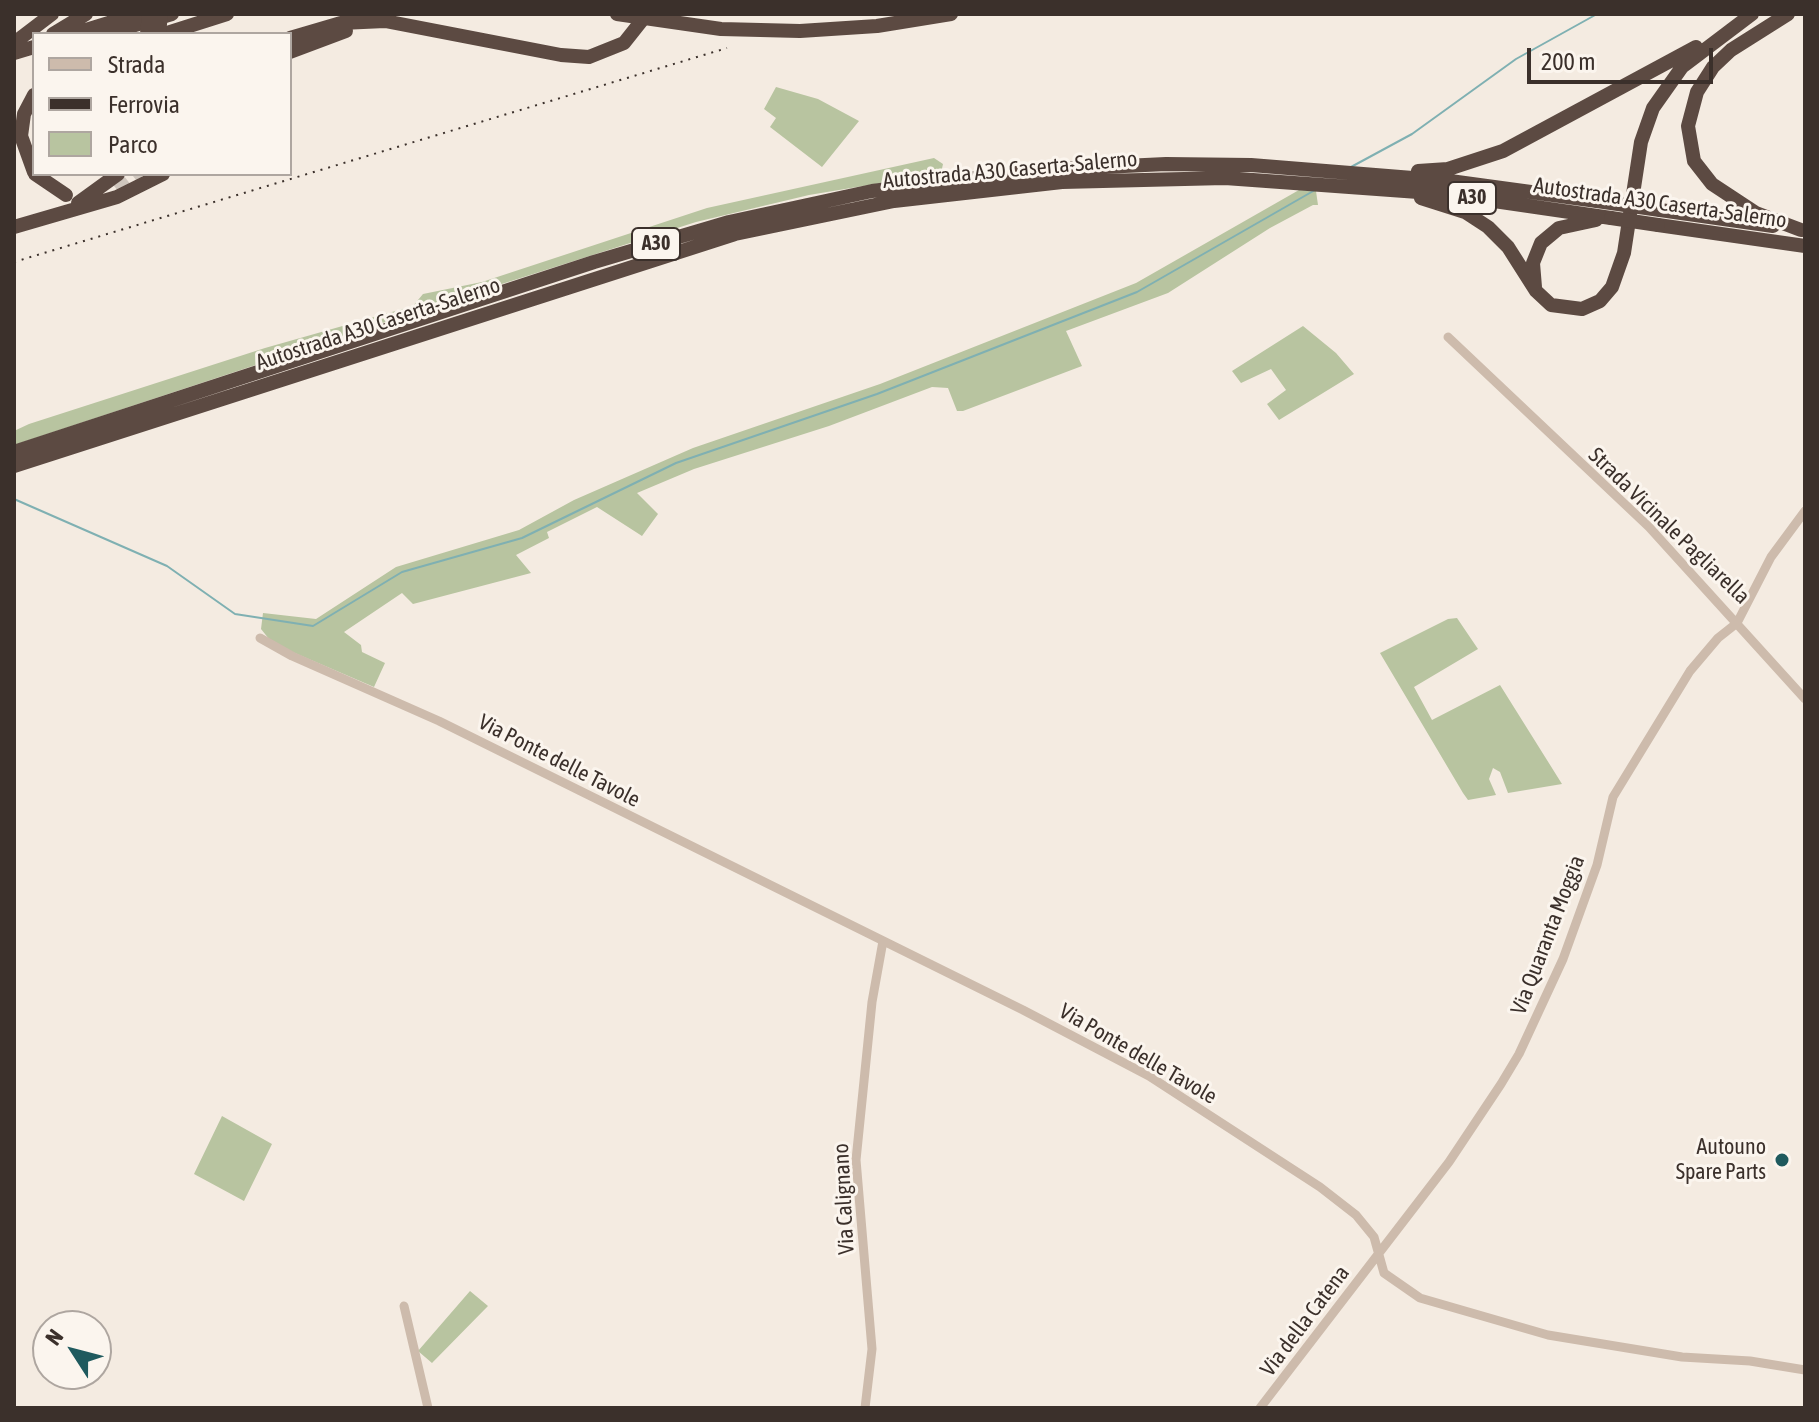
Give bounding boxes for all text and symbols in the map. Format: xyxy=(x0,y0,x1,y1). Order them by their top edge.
legend xyxy=(32,32,292,176)
scale bar xyxy=(1531,32,1717,82)
text: 200 m xyxy=(1541,48,1595,75)
text: Strada xyxy=(108,51,165,78)
text: Ferrovia xyxy=(108,91,180,118)
text: Parco xyxy=(108,131,158,158)
street label: Autostrada A30 Caserta-Salerno xyxy=(882,146,1138,194)
street label: Autostrada A30 Caserta-Salerno xyxy=(1532,172,1788,234)
road number: A30 xyxy=(1448,182,1496,214)
road number: A30 xyxy=(632,228,680,260)
street label: Autostrada A30 Caserta-Salerno xyxy=(253,272,503,376)
street label: Strada Vicinale Pagliarella xyxy=(1583,442,1755,610)
street label: Via Ponte delle Tavole xyxy=(474,709,644,813)
street label: Via Quaranta Moggia xyxy=(1506,852,1590,1018)
street label: Via Ponte delle Tavole xyxy=(1054,998,1222,1110)
place label: Autouno Spare Parts xyxy=(1676,1134,1766,1186)
street label: Via Calignano xyxy=(828,1143,860,1255)
marker: Autouno Spare Parts xyxy=(1773,1151,1791,1169)
street label: Via della Catena xyxy=(1255,1261,1355,1381)
north arrow xyxy=(32,1310,112,1390)
text: N xyxy=(40,1324,69,1350)

